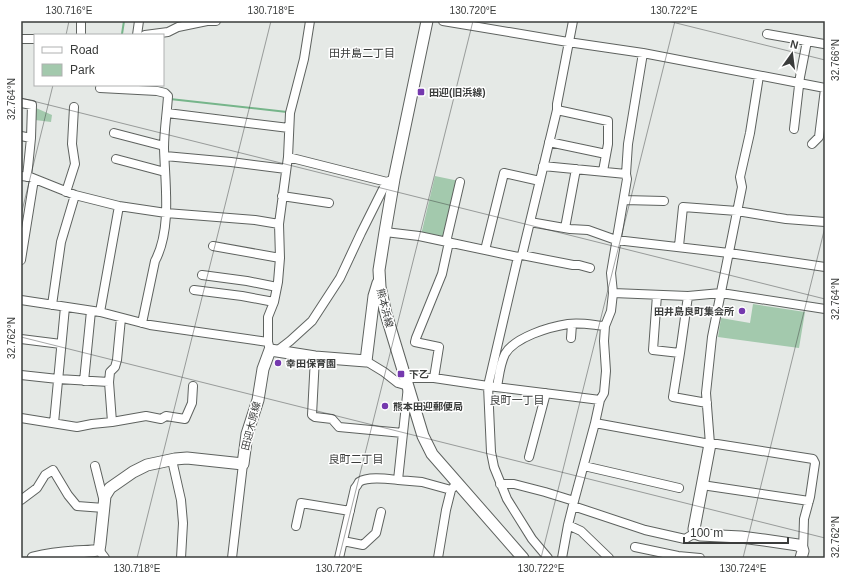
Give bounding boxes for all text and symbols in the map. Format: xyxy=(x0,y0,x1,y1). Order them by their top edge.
text: 130.716°E xyxy=(46,5,93,16)
text: 130.718°E xyxy=(248,5,295,16)
text: 130.720°E xyxy=(450,5,497,16)
text: 130.722°E xyxy=(651,5,698,16)
legend xyxy=(34,34,164,86)
north arrow xyxy=(772,34,812,74)
text: N xyxy=(789,38,800,51)
text: 32.766°N xyxy=(830,39,841,81)
text: Road xyxy=(70,43,99,57)
district label: 田井島二丁目 xyxy=(329,47,395,59)
text: Park xyxy=(70,63,96,77)
text: 32.764°N xyxy=(6,78,17,120)
marker: 田迎(旧浜線) xyxy=(416,87,426,97)
place label: 田迎(旧浜線) xyxy=(429,87,486,98)
text: 32.764°N xyxy=(830,278,841,320)
street label: 熊本浜線 xyxy=(375,287,395,329)
place label: 田井島良町集会所 xyxy=(654,306,734,317)
marker: 田井島良町集会所 xyxy=(737,306,747,316)
text: 32.762°N xyxy=(6,317,17,359)
marker: 幸田保育園 xyxy=(273,358,283,368)
place label: 幸田保育園 xyxy=(286,358,336,369)
marker: 下乙 xyxy=(396,369,406,379)
place label: 下乙 xyxy=(409,369,429,380)
district label: 良町一丁目 xyxy=(490,394,545,406)
street label: 田迎木原線 xyxy=(240,400,262,452)
marker: 熊本田迎郵便局 xyxy=(380,401,390,411)
place label: 熊本田迎郵便局 xyxy=(393,401,463,412)
district label: 良町二丁目 xyxy=(329,453,384,465)
text: 32.762°N xyxy=(830,516,841,558)
scale bar xyxy=(684,519,788,545)
text: 100 m xyxy=(690,526,723,540)
text: 130.718°E xyxy=(114,563,161,574)
text: 130.720°E xyxy=(316,563,363,574)
text: 130.722°E xyxy=(518,563,565,574)
text: 130.724°E xyxy=(720,563,767,574)

